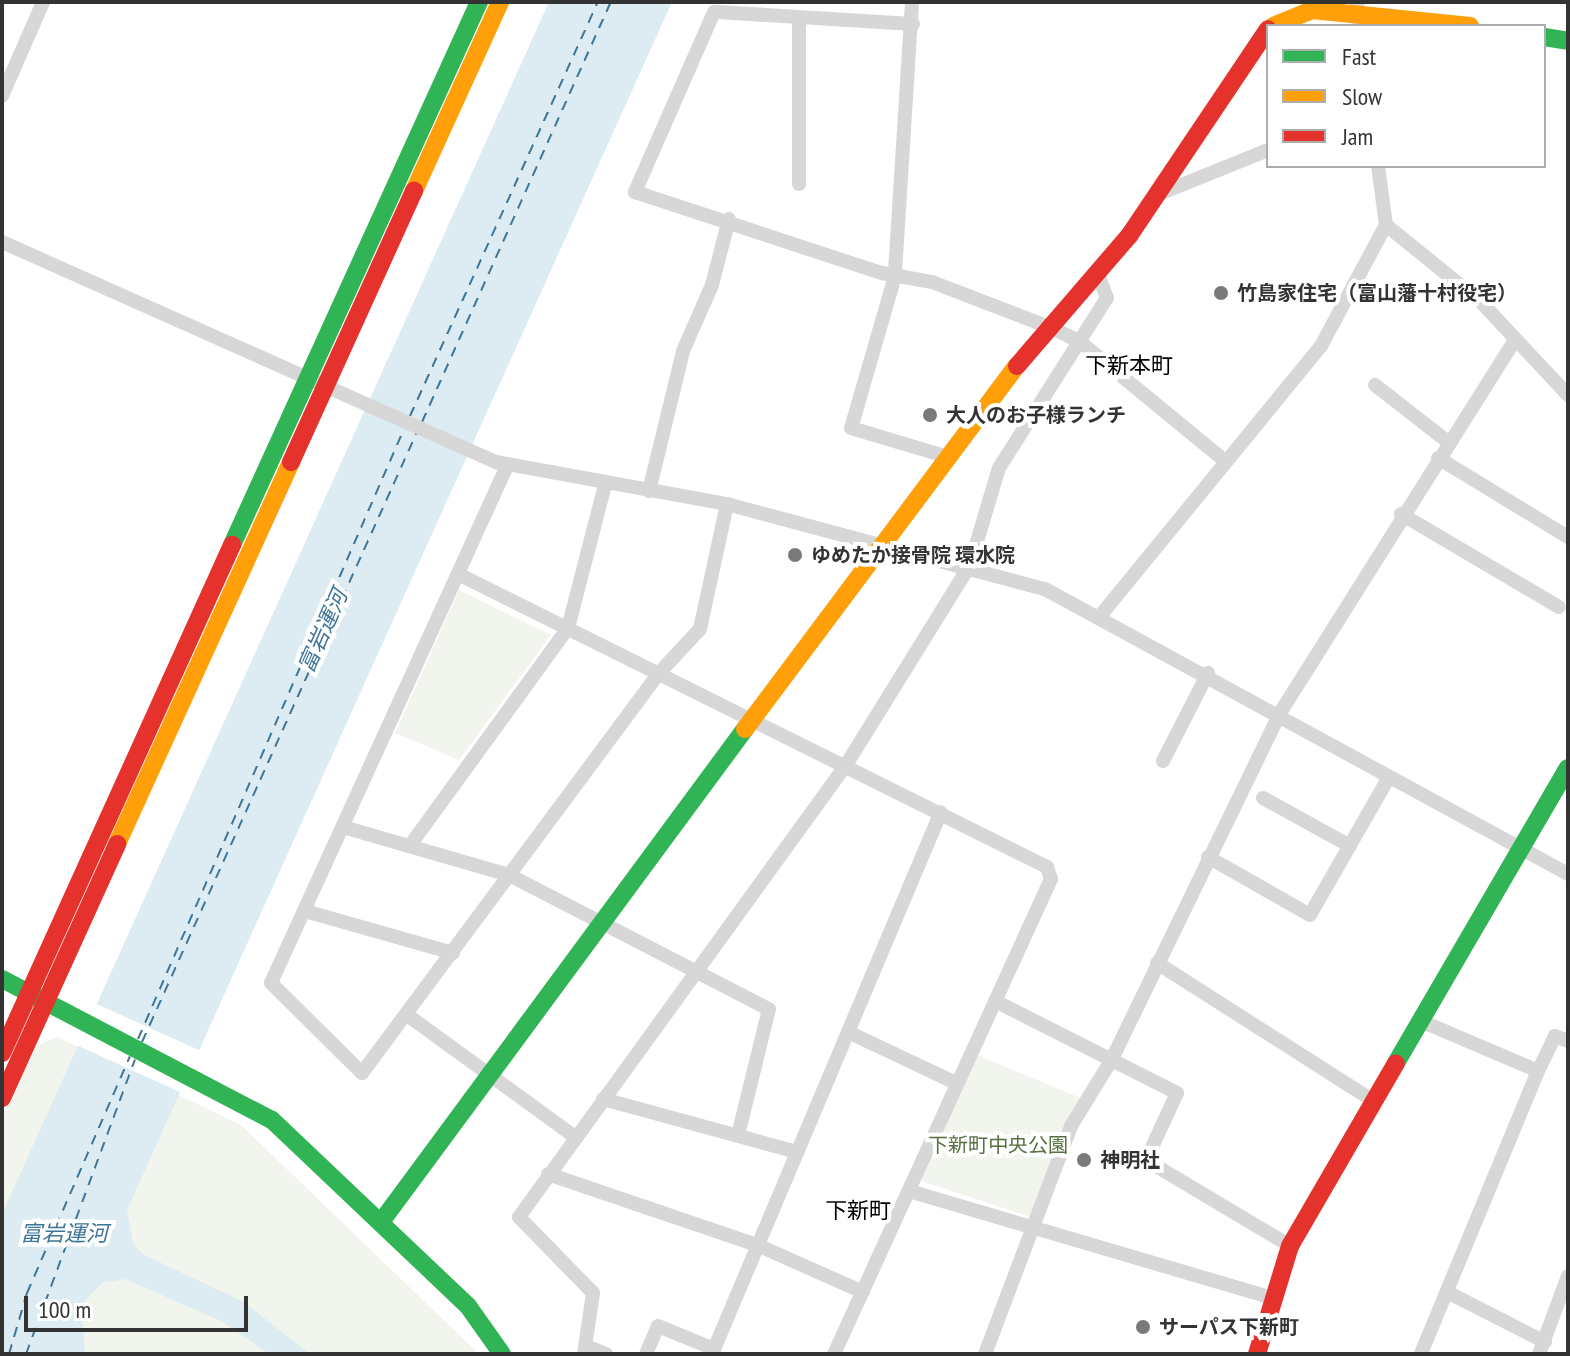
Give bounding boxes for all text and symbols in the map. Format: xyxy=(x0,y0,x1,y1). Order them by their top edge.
legend xyxy=(1266,24,1546,168)
text: Fast xyxy=(1342,41,1376,72)
text: Slow xyxy=(1342,81,1382,112)
text: Jam xyxy=(1342,121,1373,152)
place label: 竹島家住宅（富山藩十村役宅） xyxy=(1237,281,1517,305)
marker: 竹島家住宅（富山藩十村役宅） xyxy=(1212,284,1230,302)
district label: 下新本町 xyxy=(1085,353,1173,379)
place label: 大人のお子様ランチ xyxy=(946,403,1126,427)
marker: 大人のお子様ランチ xyxy=(921,406,939,424)
place label: ゆめたか接骨院 環水院 xyxy=(811,543,1015,567)
marker: ゆめたか接骨院 環水院 xyxy=(786,546,804,564)
water label: 富岩運河 xyxy=(293,585,353,677)
park label: 下新町中央公園 xyxy=(928,1133,1068,1157)
place label: 神明社 xyxy=(1100,1148,1160,1172)
marker: 神明社 xyxy=(1075,1151,1093,1169)
district label: 下新町 xyxy=(825,1198,891,1224)
water label: 富岩運河 xyxy=(20,1221,108,1247)
scale bar xyxy=(28,1280,252,1330)
text: 100 m xyxy=(38,1294,91,1325)
place label: サーパス下新町 xyxy=(1159,1315,1299,1339)
marker: サーパス下新町 xyxy=(1134,1318,1152,1336)

